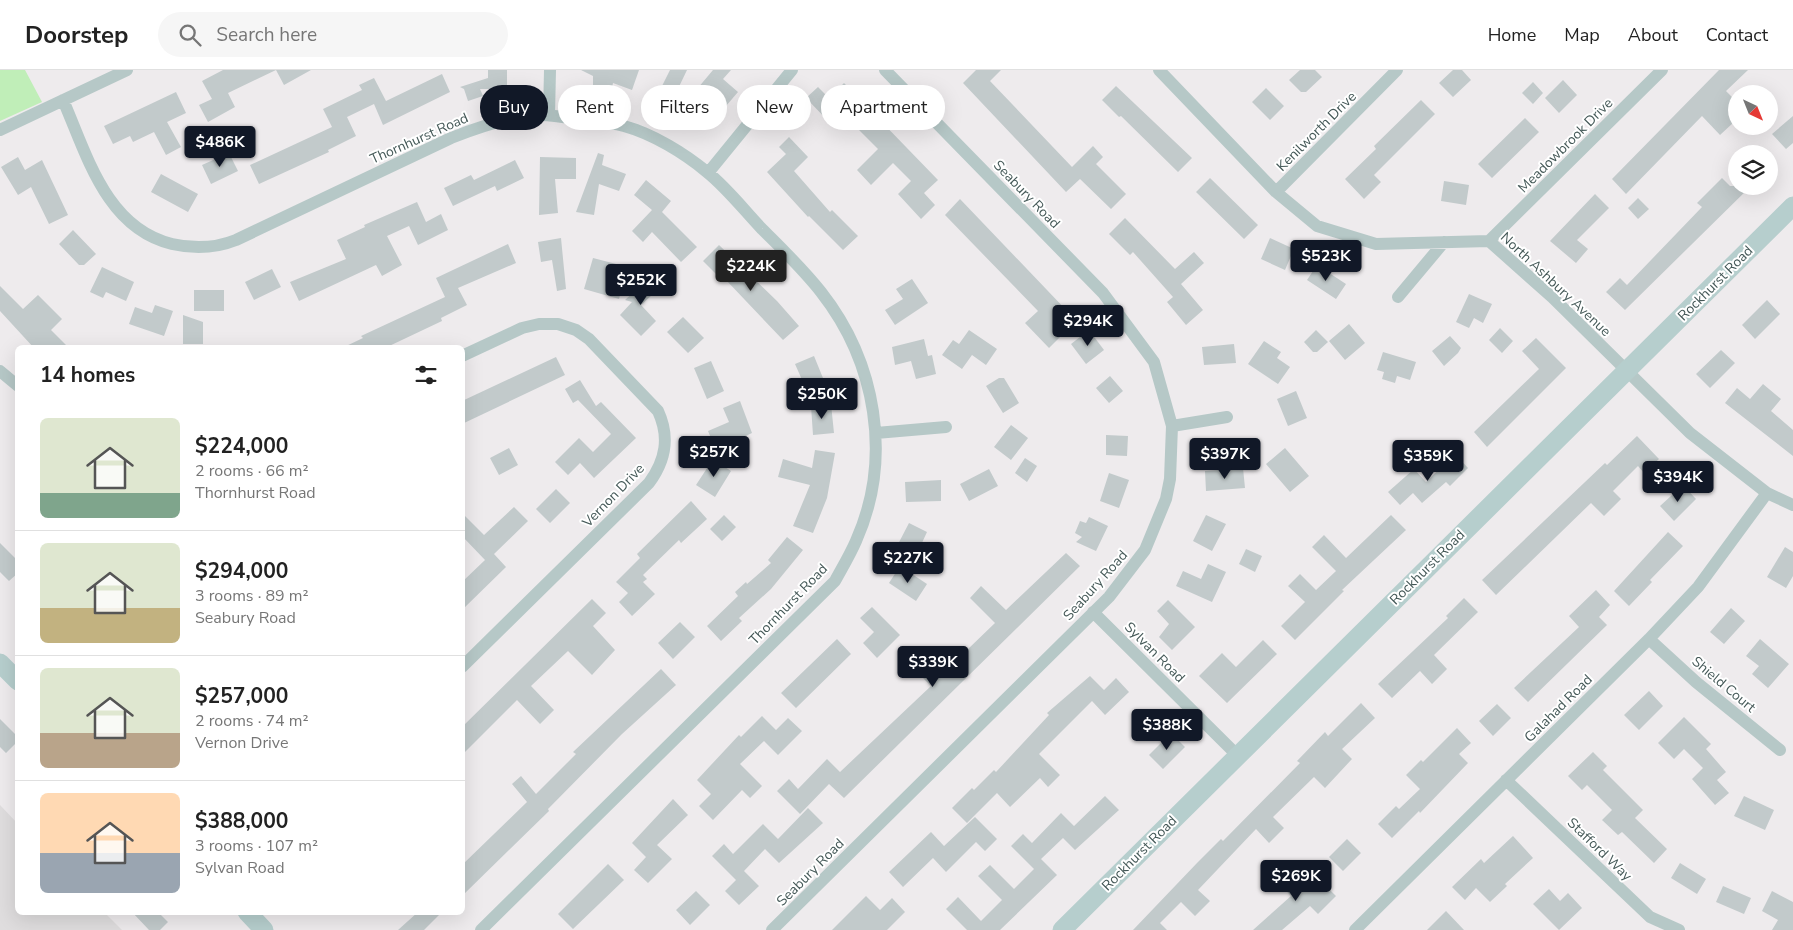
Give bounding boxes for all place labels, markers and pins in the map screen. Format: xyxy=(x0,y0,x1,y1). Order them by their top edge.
pin: $486K xyxy=(185,126,255,168)
pin: $523K xyxy=(1291,240,1361,282)
pin: $224K xyxy=(716,250,786,292)
pin: $252K xyxy=(606,264,676,306)
pin: $294K xyxy=(1053,304,1123,347)
pin: $250K xyxy=(787,378,857,420)
pin: $257K xyxy=(679,436,749,478)
pin: $397K xyxy=(1190,438,1260,480)
pin: $359K xyxy=(1393,440,1463,482)
pin: $394K xyxy=(1643,460,1713,503)
pin: $227K xyxy=(873,542,943,584)
pin: $339K xyxy=(898,646,968,688)
pin: $388K xyxy=(1132,708,1202,751)
pin: $269K xyxy=(1261,860,1331,902)

